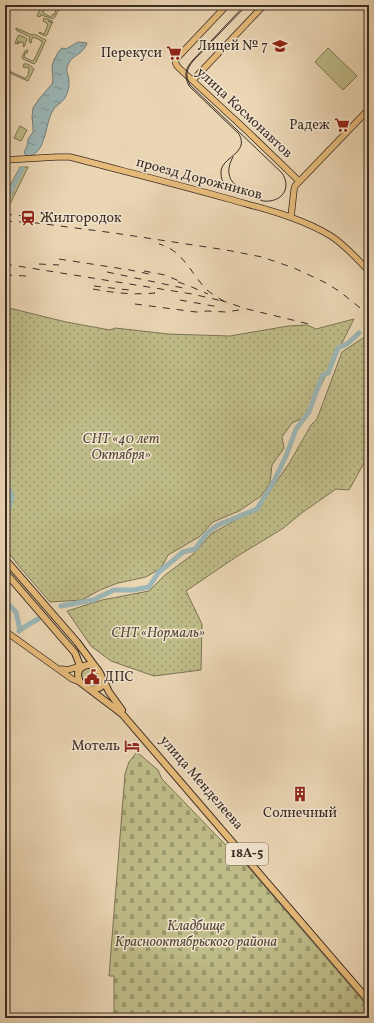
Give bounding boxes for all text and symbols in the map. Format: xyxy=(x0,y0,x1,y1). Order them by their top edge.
place label: Лицей № 7 xyxy=(197,37,268,56)
school or university icon: Лицей № 7 xyxy=(271,37,289,55)
place label: Перекуси xyxy=(101,44,162,63)
supermarket icon: Перекуси xyxy=(165,44,183,62)
street label: улица Космонавтов xyxy=(192,63,296,163)
place label: Радеж xyxy=(289,116,330,135)
supermarket icon: Радеж xyxy=(333,116,351,134)
street label: проезд Дорожников xyxy=(134,153,264,205)
station icon: Жилгородок xyxy=(19,209,37,227)
place label: Жилгородок xyxy=(40,209,122,228)
park label: СНТ «40 лет Октября» xyxy=(83,430,160,465)
park label: СНТ «Нормаль» xyxy=(111,624,205,643)
public building icon: ДПС xyxy=(83,668,101,686)
place label: ДПС xyxy=(104,668,134,687)
street label: улица Менделеева xyxy=(155,732,247,834)
place label: Мотель xyxy=(72,737,120,756)
hotel icon: Мотель xyxy=(123,737,141,755)
building icon: Солнечный xyxy=(291,785,309,803)
place label: Солнечный xyxy=(263,804,337,823)
road number: 18А-5 xyxy=(226,843,268,865)
park label: Кладбище Краснооктябрьского района xyxy=(115,917,278,952)

